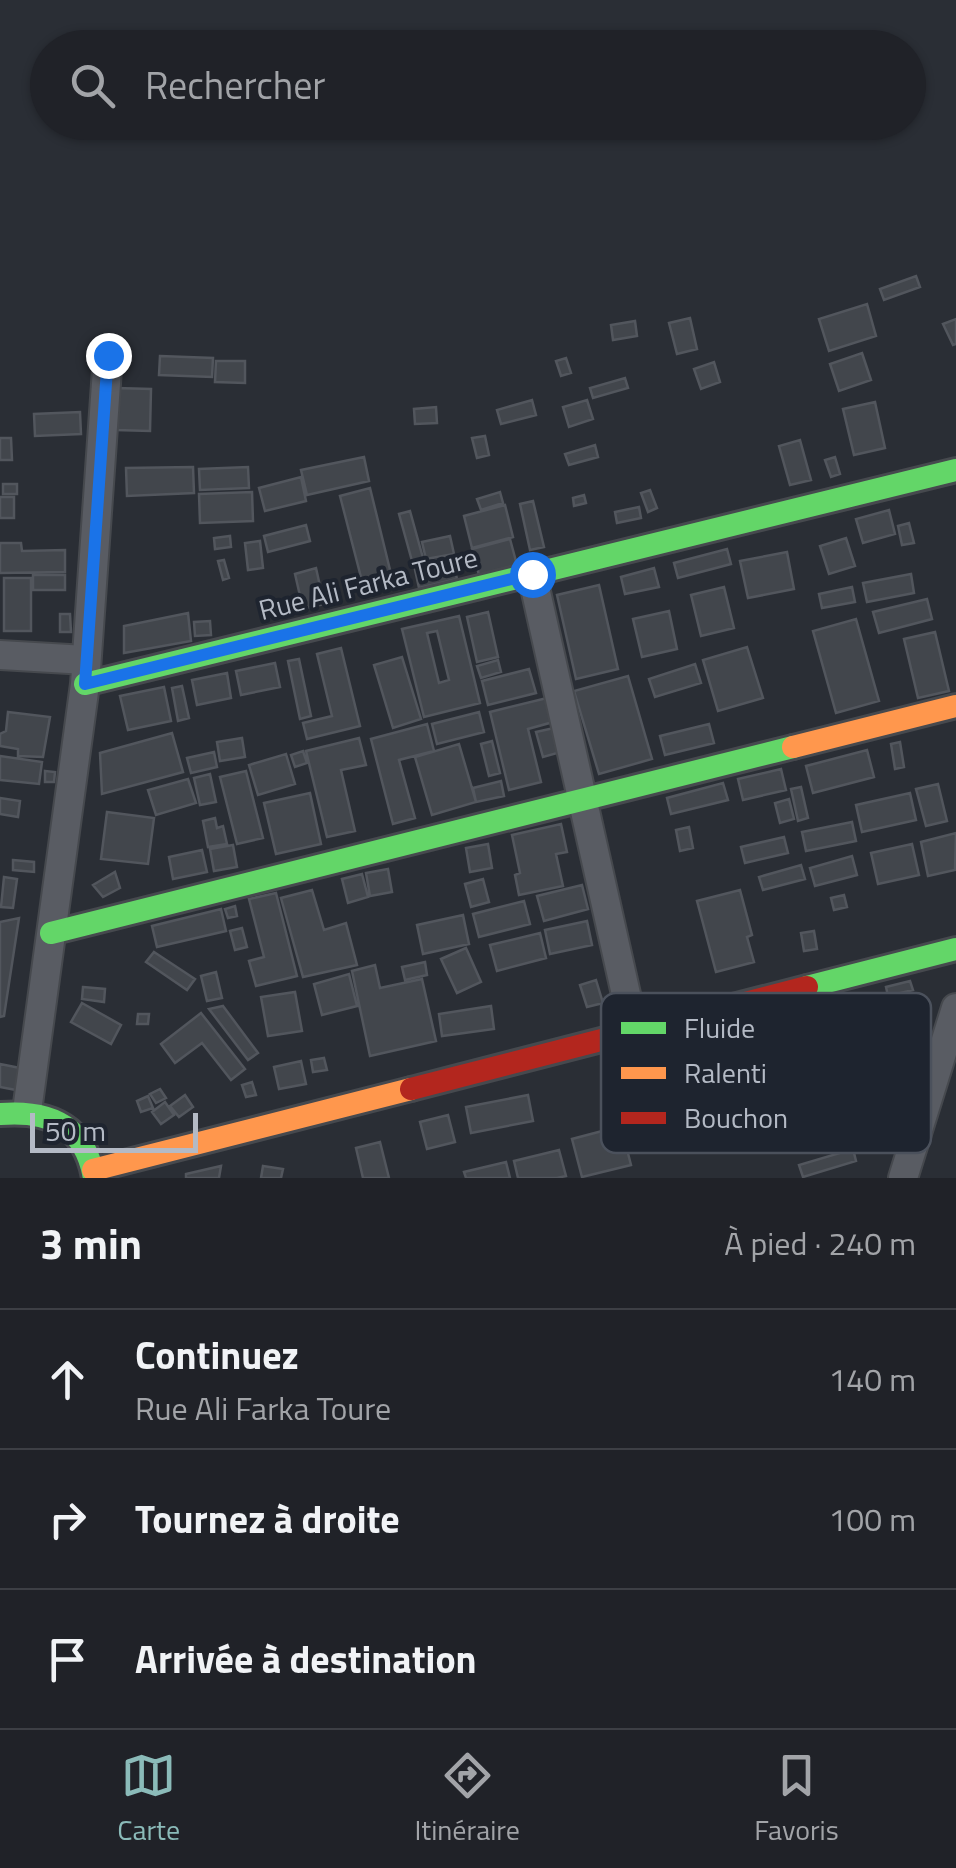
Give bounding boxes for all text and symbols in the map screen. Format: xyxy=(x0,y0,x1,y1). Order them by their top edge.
search box xyxy=(30,30,926,140)
text: Rechercher xyxy=(145,56,326,114)
icon: search xyxy=(65,58,120,113)
route end xyxy=(86,333,132,379)
street label: Rue Ali Farka Toure xyxy=(254,535,482,631)
route start xyxy=(510,552,556,598)
legend xyxy=(601,993,931,1153)
text: Fluide xyxy=(684,1006,755,1049)
text: Ralenti xyxy=(684,1051,767,1094)
text: Bouchon xyxy=(684,1096,788,1139)
scale bar xyxy=(30,1108,198,1152)
text: 50 m xyxy=(45,1109,106,1152)
text: 3 min xyxy=(40,1211,142,1275)
text: À pied · 240 m xyxy=(724,1219,916,1267)
text: Continuez xyxy=(135,1326,299,1384)
icon: ahead xyxy=(40,1352,95,1407)
text: 140 m xyxy=(828,1355,916,1403)
text: Rue Ali Farka Toure xyxy=(135,1384,391,1432)
text: Tournez à droite xyxy=(135,1490,400,1548)
icon: right xyxy=(40,1492,95,1547)
text: 100 m xyxy=(828,1495,916,1543)
text: Arrivée à destination xyxy=(135,1630,477,1688)
icon: arrive xyxy=(40,1632,95,1687)
tab: Carte xyxy=(117,1748,180,1851)
tab: Itinéraire xyxy=(414,1748,520,1851)
tab: Favoris xyxy=(754,1748,839,1851)

